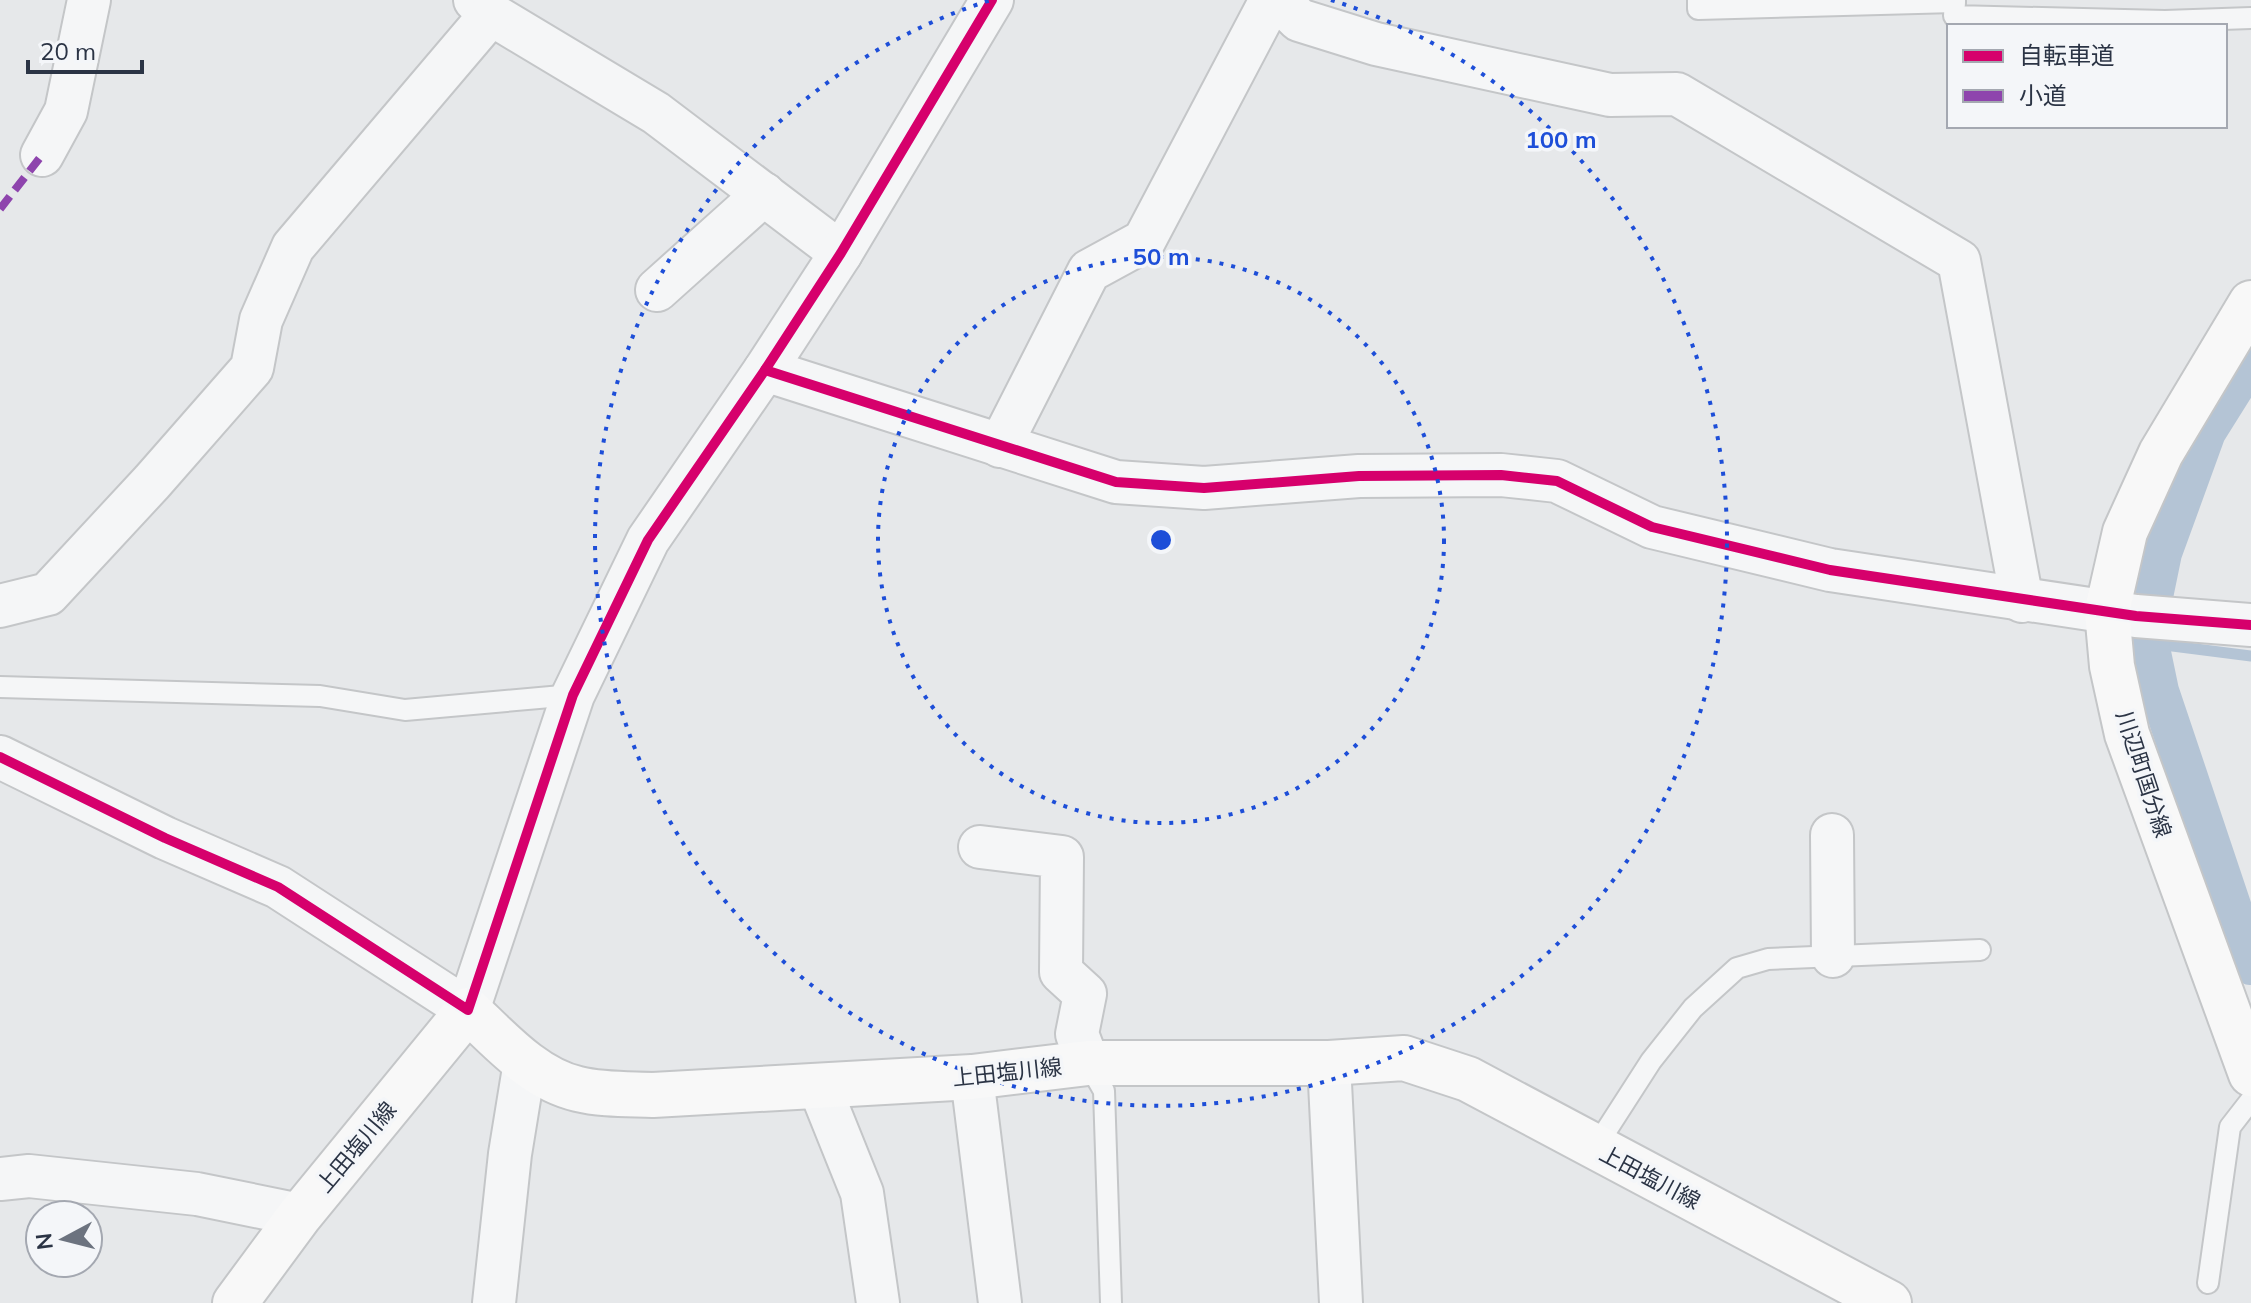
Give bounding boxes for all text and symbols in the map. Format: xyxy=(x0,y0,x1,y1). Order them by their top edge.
scale bar xyxy=(28,24,142,74)
legend xyxy=(1947,24,2227,128)
text: 20 m xyxy=(40,36,96,66)
text: 自転車道 xyxy=(2019,40,2115,70)
text: 小道 xyxy=(2019,80,2067,110)
text: 100 m xyxy=(1525,124,1597,154)
text: 50 m xyxy=(1133,241,1189,271)
centre of rings xyxy=(1147,526,1175,554)
street label: 川辺町国分線 xyxy=(2110,707,2178,841)
street label: 上田塩川線 xyxy=(951,1052,1063,1092)
street label: 上田塩川線 xyxy=(310,1096,402,1198)
street label: 上田塩川線 xyxy=(1595,1139,1705,1215)
north arrow xyxy=(24,1199,104,1279)
text: N xyxy=(29,1231,59,1251)

